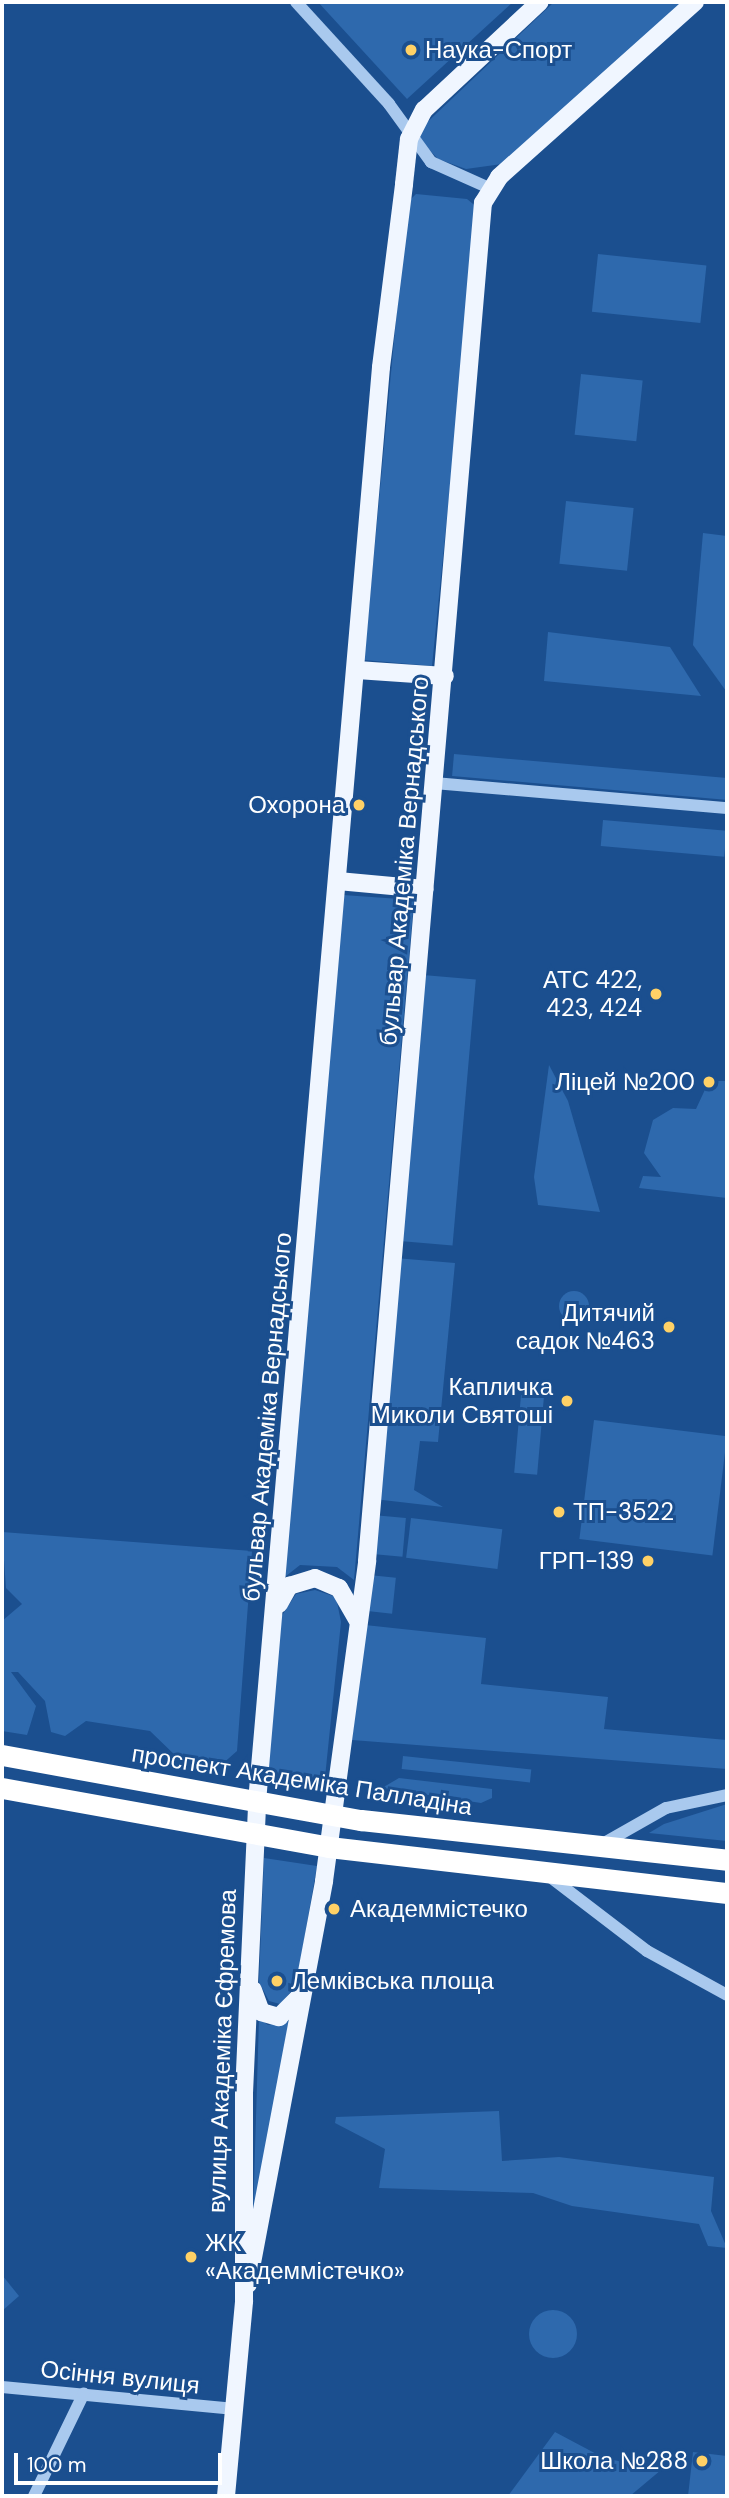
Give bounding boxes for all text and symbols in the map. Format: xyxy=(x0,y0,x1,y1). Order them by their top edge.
place label: Наука-Спорт xyxy=(425,36,572,64)
marker: Наука-Спорт xyxy=(403,42,419,58)
street label: бульвар Академіка Вернадського xyxy=(374,675,434,1047)
place label: Охорона xyxy=(248,791,345,819)
marker: Охорона xyxy=(351,797,367,813)
place label: АТС 422, 423, 424 xyxy=(543,966,642,1022)
marker: АТС 422, 423, 424 xyxy=(648,986,664,1002)
place label: Ліцей №200 xyxy=(555,1068,695,1096)
marker: Ліцей №200 xyxy=(701,1074,717,1090)
street label: бульвар Академіка Вернадського xyxy=(237,1231,297,1603)
place label: Дитячий садок №463 xyxy=(516,1299,655,1355)
marker: Дитячий садок №463 xyxy=(661,1319,677,1335)
place label: Капличка Миколи Святоші xyxy=(371,1373,553,1429)
marker: Капличка Миколи Святоші xyxy=(559,1393,575,1409)
place label: ТП-3522 xyxy=(573,1498,674,1526)
marker: ТП-3522 xyxy=(551,1504,567,1520)
place label: ГРП-139 xyxy=(539,1547,634,1575)
marker: ГРП-139 xyxy=(640,1553,656,1569)
street label: проспект Академіка Палладіна xyxy=(130,1739,474,1821)
street label: вулиця Академіка Єфремова xyxy=(202,1889,242,2213)
place label: Академмістечко xyxy=(350,1895,528,1923)
marker: Академмістечко xyxy=(324,1899,344,1919)
place label: Лемківська площа xyxy=(291,1967,494,1995)
marker: Лемківська площа xyxy=(269,1973,285,1989)
place label: ЖК «Академмістечко» xyxy=(205,2229,405,2285)
marker: ЖК «Академмістечко» xyxy=(183,2249,199,2265)
street label: Осіння вулиця xyxy=(39,2354,201,2400)
scale bar xyxy=(18,2438,226,2482)
place label: Школа №288 xyxy=(540,2447,688,2475)
text: 100 m xyxy=(27,2451,87,2479)
marker: Школа №288 xyxy=(694,2453,710,2469)

